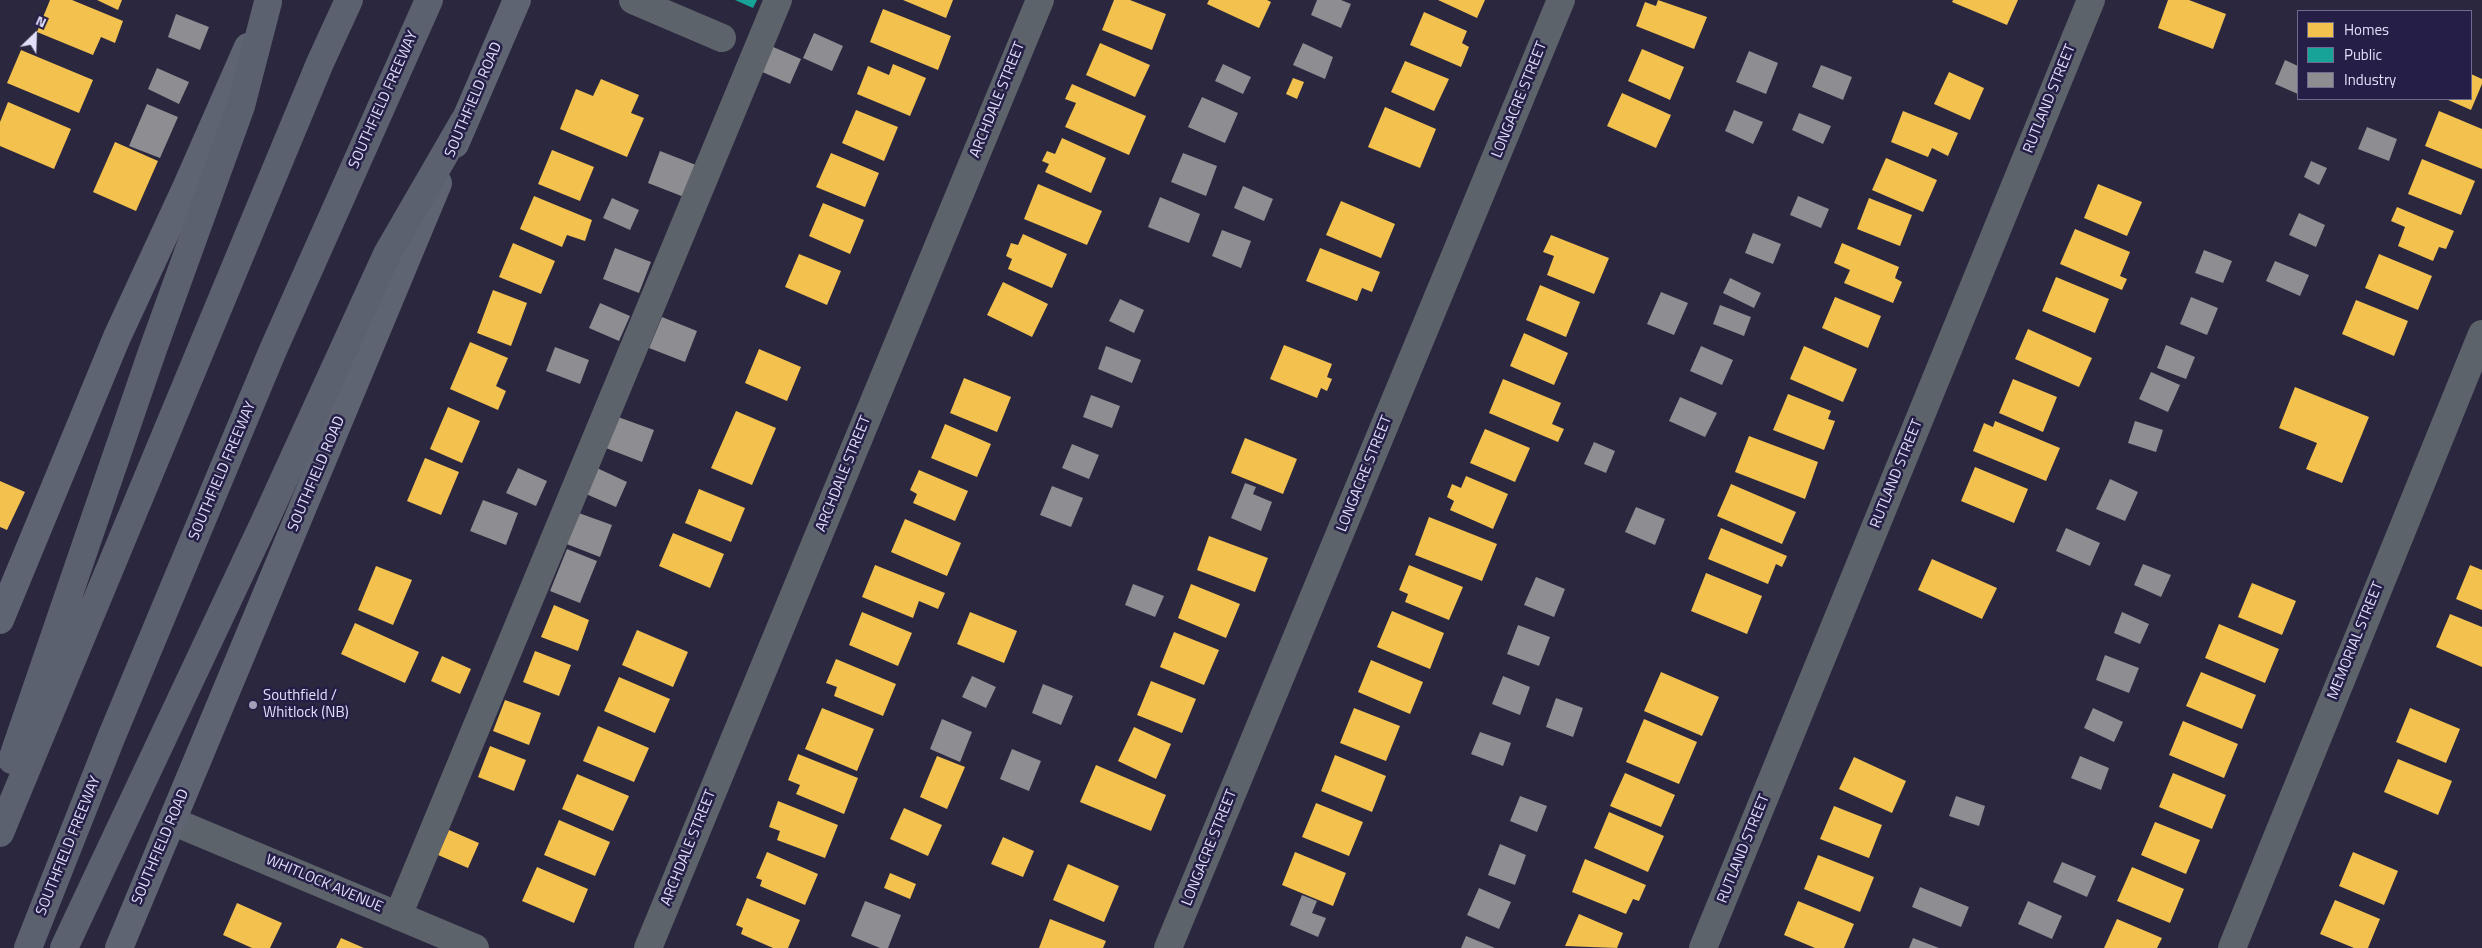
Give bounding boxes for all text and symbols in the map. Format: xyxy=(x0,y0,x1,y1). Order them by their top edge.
text: N xyxy=(33,9,50,32)
north arrow xyxy=(10,10,60,60)
legend xyxy=(2297,10,2472,100)
text: Homes xyxy=(2344,18,2389,41)
street label: SOUTHFIELD FREEWAY xyxy=(346,28,422,172)
street label: ARCHDALE STREET xyxy=(967,39,1029,161)
street label: LONGACRE STREET xyxy=(1488,39,1552,161)
street label: SOUTHFIELD ROAD xyxy=(442,40,506,160)
street label: RUTLAND STREET xyxy=(2020,42,2080,156)
text: Public xyxy=(2344,43,2382,66)
text: Industry xyxy=(2344,68,2396,91)
street label: SOUTHFIELD FREEWAY xyxy=(186,399,260,543)
street label: ARCHDALE STREET xyxy=(813,413,875,535)
street label: LONGACRE STREET xyxy=(1333,413,1397,535)
street label: SOUTHFIELD ROAD xyxy=(285,414,349,534)
street label: RUTLAND STREET xyxy=(1867,417,1927,531)
street label: MEMORIAL STREET xyxy=(2324,579,2388,703)
place label: Southfield / Whitlock (NB) xyxy=(263,687,349,722)
marker: Southfield / Whitlock (NB) xyxy=(247,699,259,711)
street label: SOUTHFIELD FREEWAY xyxy=(33,774,105,918)
street label: SOUTHFIELD ROAD xyxy=(129,787,193,907)
street label: ARCHDALE STREET xyxy=(658,787,720,909)
street label: LONGACRE STREET xyxy=(1178,787,1242,909)
street label: RUTLAND STREET xyxy=(1714,792,1774,906)
street label: WHITLOCK AVENUE xyxy=(263,851,385,917)

